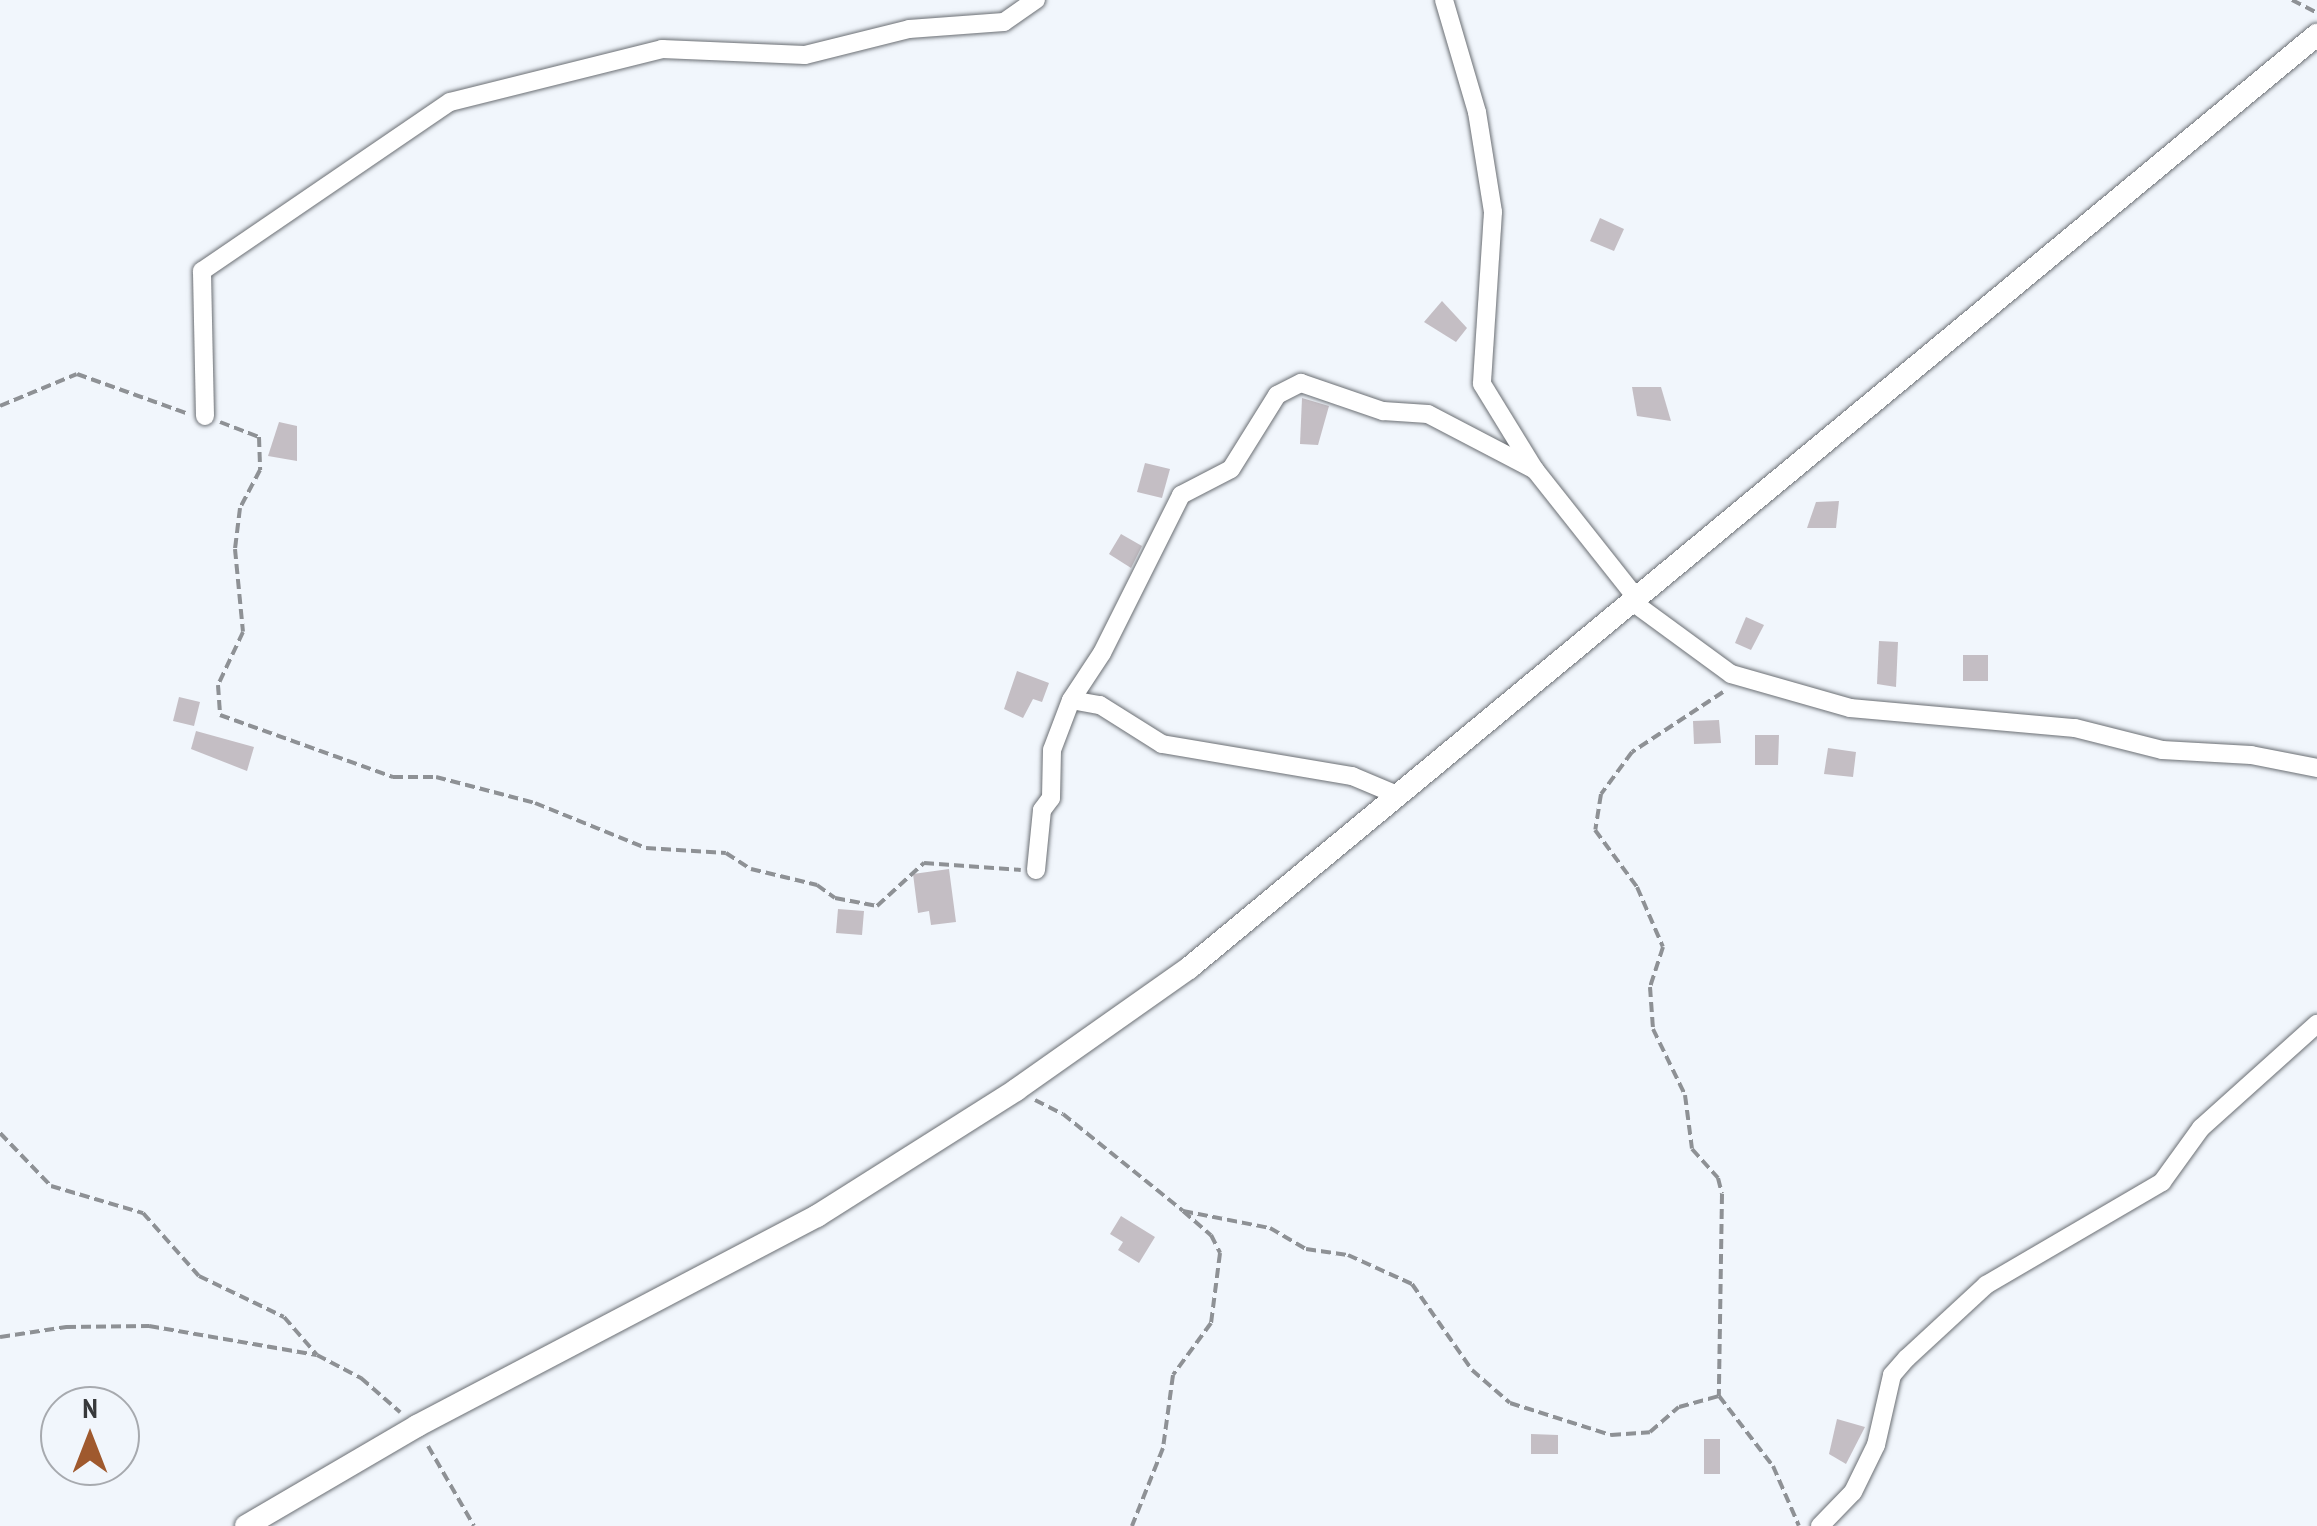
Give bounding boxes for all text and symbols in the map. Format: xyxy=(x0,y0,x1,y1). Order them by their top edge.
north arrow xyxy=(40,1386,140,1486)
text: N xyxy=(82,1389,98,1426)

